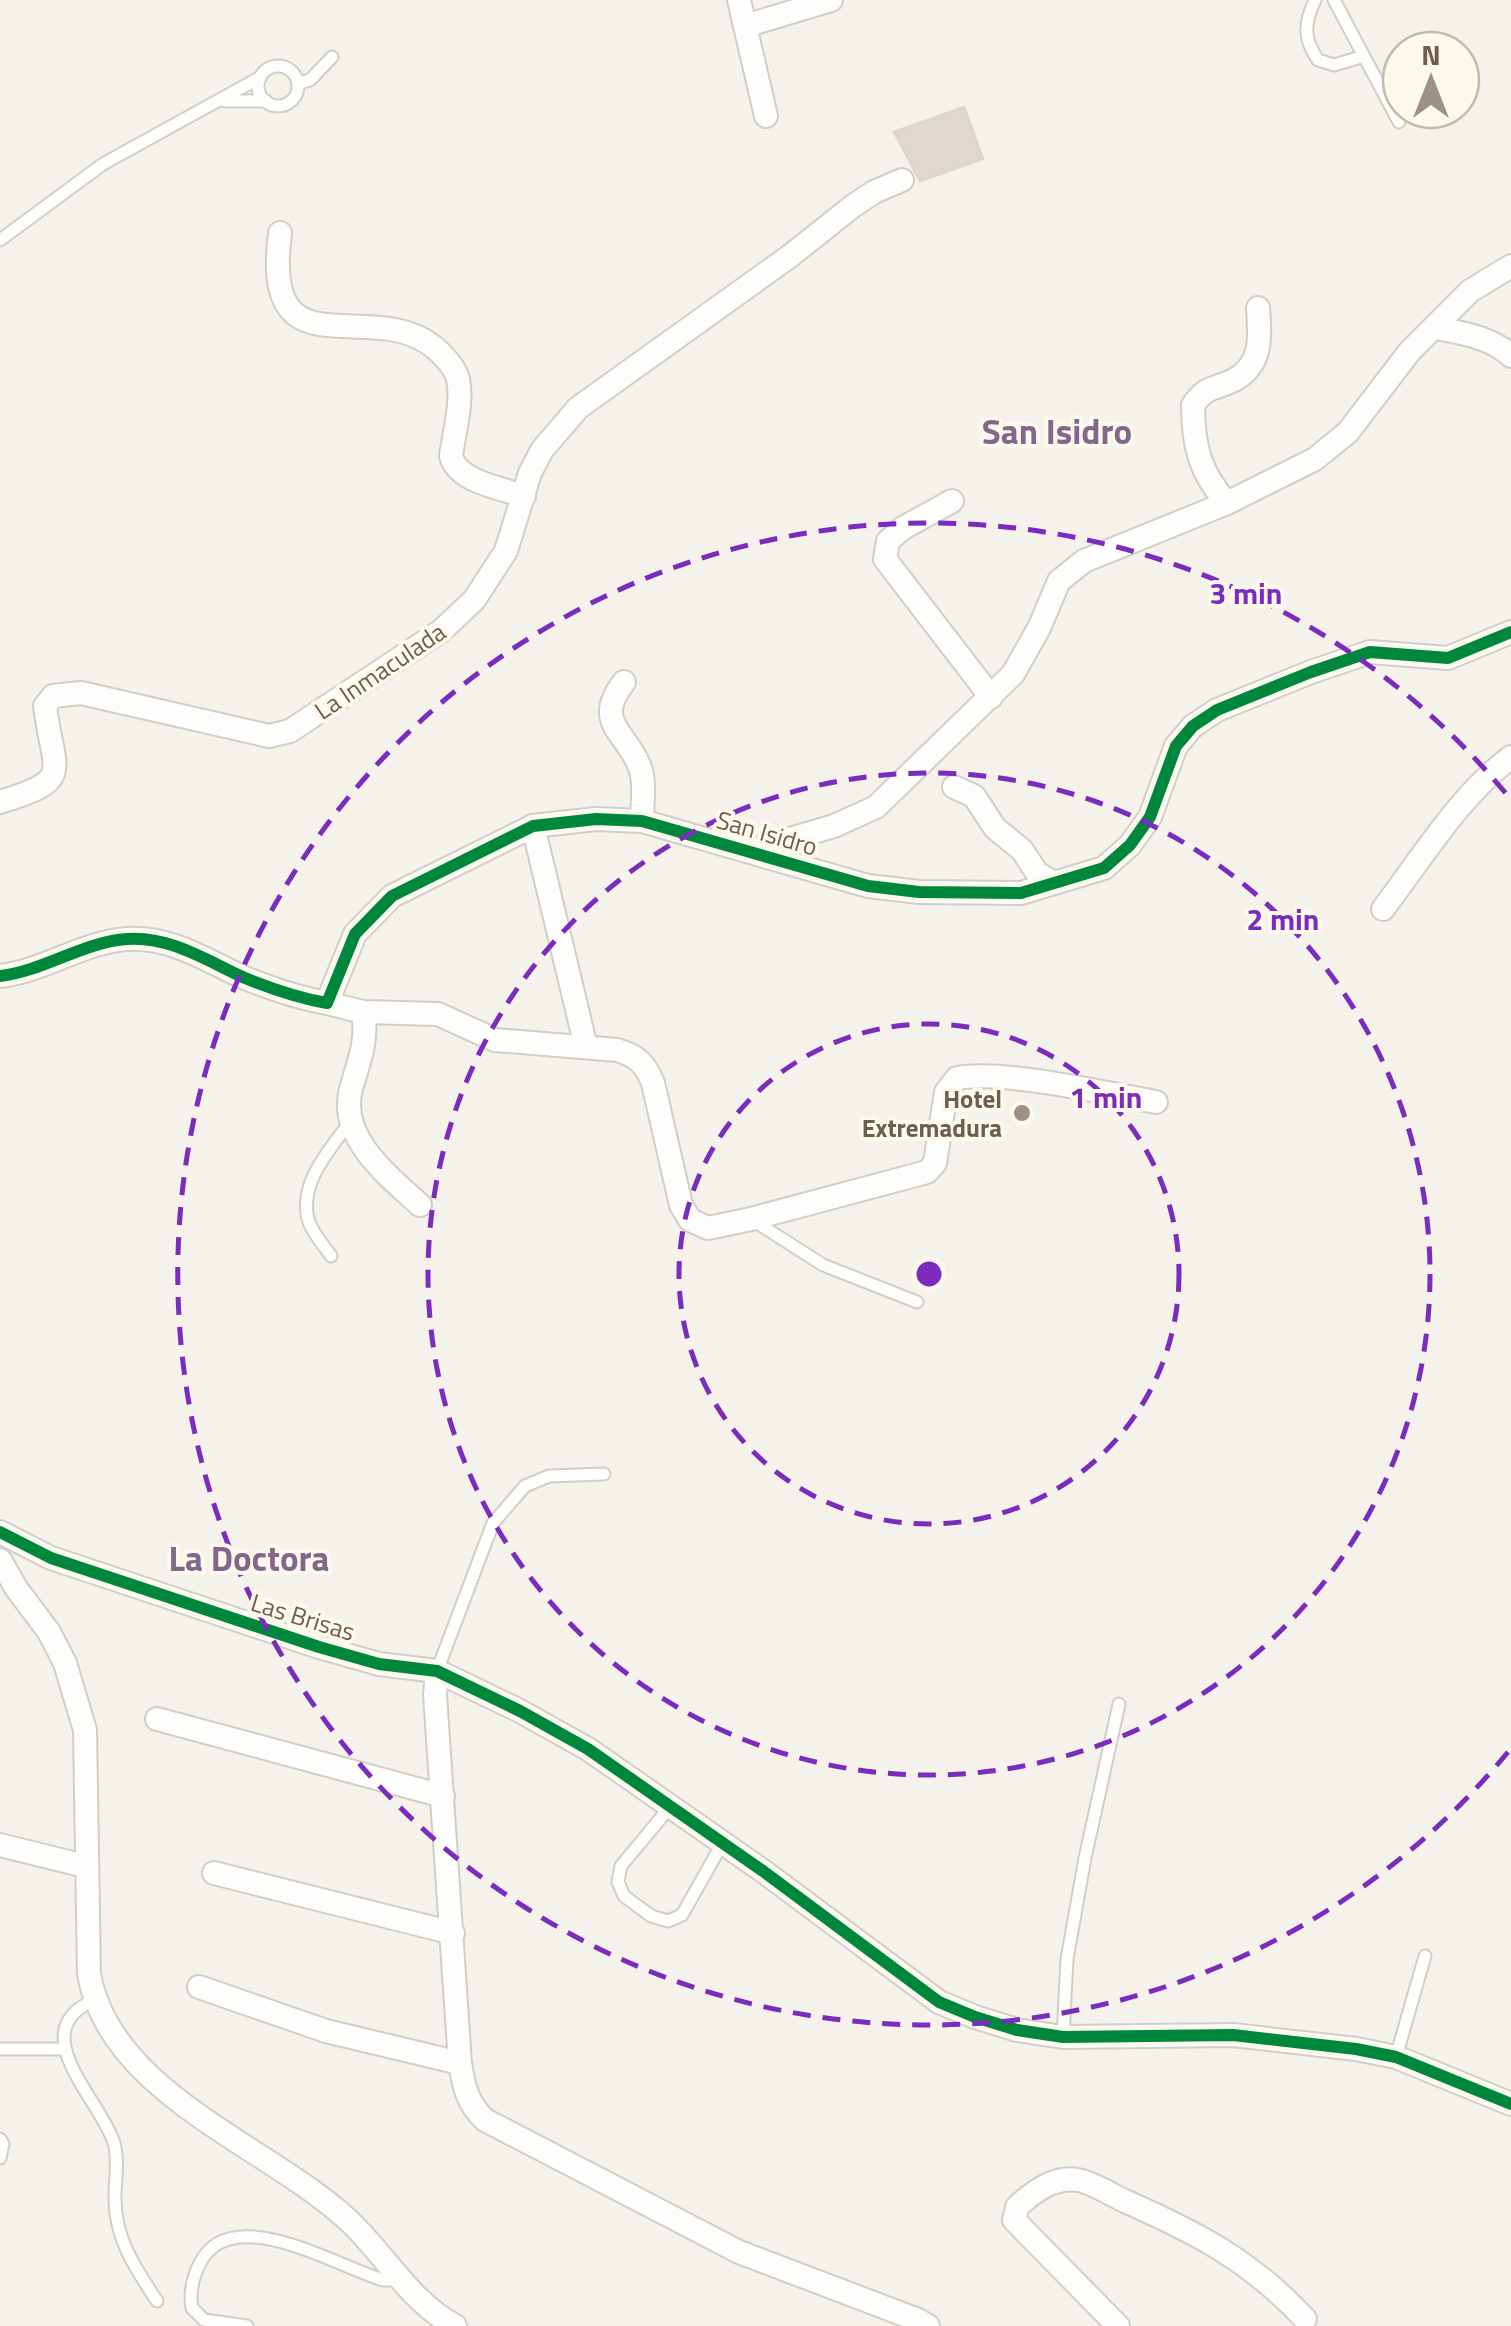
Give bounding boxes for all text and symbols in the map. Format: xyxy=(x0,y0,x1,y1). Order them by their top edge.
north arrow xyxy=(1381,30,1481,130)
text: N xyxy=(1421,33,1441,76)
district label: San Isidro xyxy=(982,404,1132,458)
text: 3 min xyxy=(1210,570,1282,616)
street label: La Inmaculada xyxy=(307,613,454,729)
street label: San Isidro xyxy=(712,801,822,865)
text: 2 min xyxy=(1247,896,1319,942)
text: 1 min xyxy=(1070,1074,1142,1120)
place label: Hotel Extremadura xyxy=(862,1080,1002,1147)
marker: Hotel Extremadura xyxy=(1011,1102,1033,1124)
centre of rings xyxy=(911,1256,947,1292)
district label: La Doctora xyxy=(169,1531,329,1585)
street label: Las Brisas xyxy=(246,1583,360,1651)

